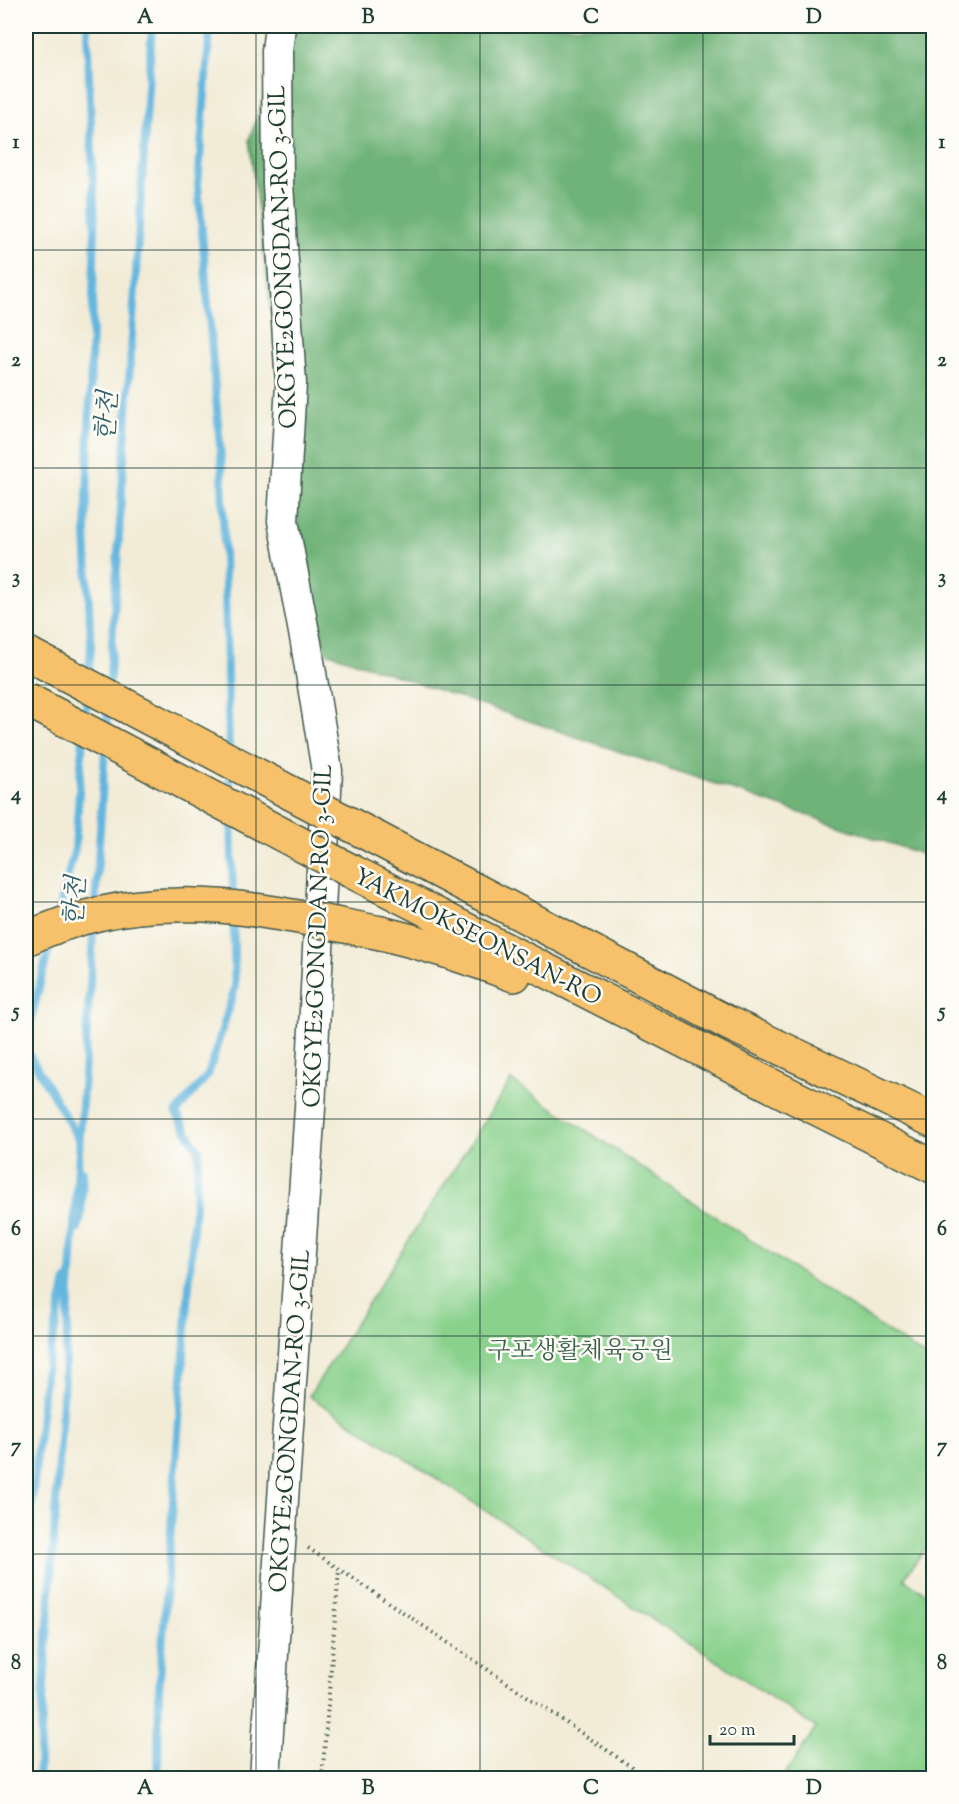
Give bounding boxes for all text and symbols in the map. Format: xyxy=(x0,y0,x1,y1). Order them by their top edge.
text: A xyxy=(137,4,154,33)
text: B xyxy=(362,4,375,33)
text: C xyxy=(583,4,599,33)
text: D xyxy=(806,4,822,33)
street label: OKGYE2GONGDAN-RO 3-GIL xyxy=(261,85,307,429)
text: 1 xyxy=(13,129,20,158)
text: 1 xyxy=(939,129,946,158)
text: 2 xyxy=(11,347,21,376)
text: 2 xyxy=(937,347,947,376)
water label: 한천 xyxy=(88,388,129,443)
text: 3 xyxy=(12,564,20,593)
text: 3 xyxy=(938,564,946,593)
street label: OKGYE2GONGDAN-RO 3-GIL xyxy=(296,764,342,1108)
text: 4 xyxy=(10,781,21,810)
text: 4 xyxy=(936,781,947,810)
street label: YAKMOKSEONSAN-RO xyxy=(347,860,607,1015)
water label: 한천 xyxy=(56,873,97,928)
text: 5 xyxy=(11,998,20,1027)
text: 5 xyxy=(937,998,946,1027)
text: 6 xyxy=(11,1216,21,1245)
text: 6 xyxy=(937,1216,947,1245)
street label: OKGYE2GONGDAN-RO 3-GIL xyxy=(262,1248,320,1594)
park label: 구포생활체육공원 xyxy=(487,1335,673,1369)
text: 7 xyxy=(11,1433,22,1462)
text: 7 xyxy=(937,1433,948,1462)
text: 8 xyxy=(11,1650,21,1679)
text: 8 xyxy=(937,1650,947,1679)
scale bar xyxy=(710,1708,794,1746)
text: 20 m xyxy=(719,1718,756,1744)
text: A xyxy=(137,1775,154,1804)
text: B xyxy=(362,1775,375,1804)
text: C xyxy=(583,1775,599,1804)
text: D xyxy=(806,1775,822,1804)

